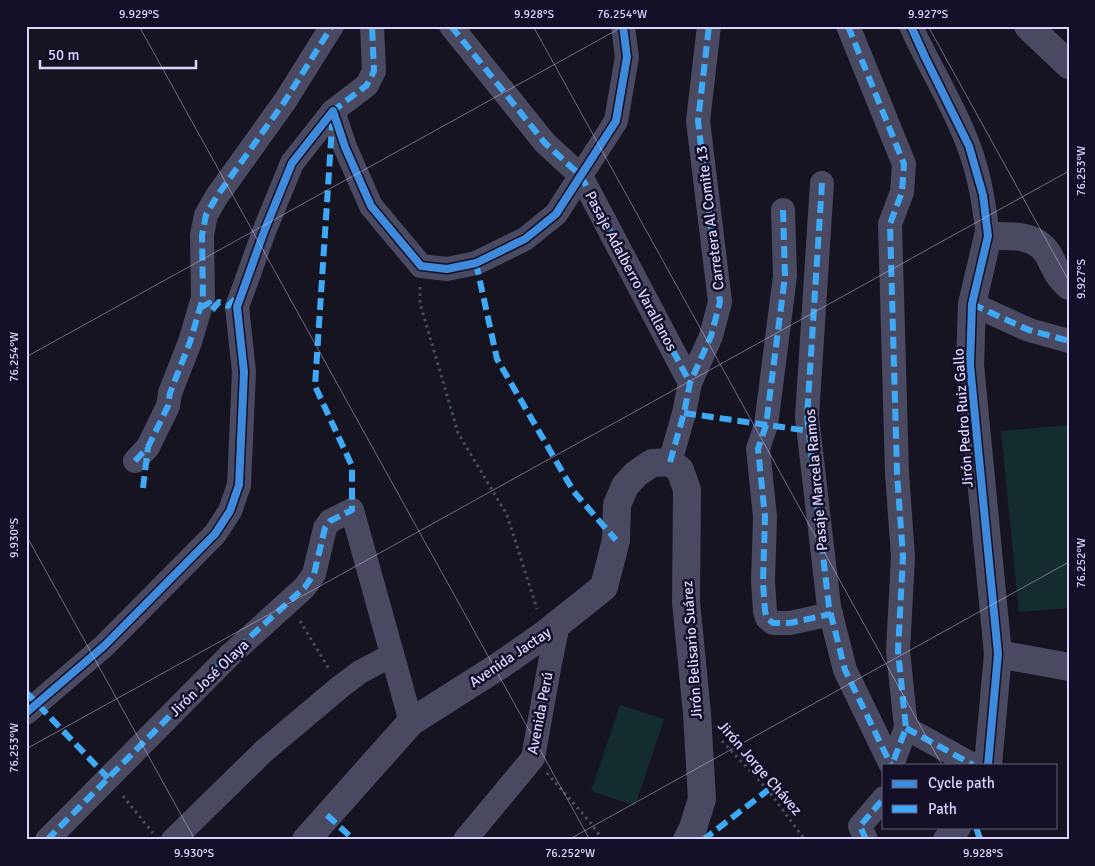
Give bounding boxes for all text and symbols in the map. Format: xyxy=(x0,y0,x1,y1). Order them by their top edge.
text: 9.929°S xyxy=(119,7,159,22)
text: 9.928°S xyxy=(514,7,554,22)
text: 76.254°W xyxy=(597,7,647,22)
text: 9.927°S xyxy=(908,7,948,22)
scale bar xyxy=(40,38,196,70)
text: 50 m xyxy=(48,46,79,64)
street label: Carretera Al Comite 13 xyxy=(692,145,728,291)
text: 76.253°W xyxy=(1074,146,1089,196)
street label: Pasaje Adalberro Varallanos xyxy=(581,188,681,355)
text: 9.927°S xyxy=(1074,259,1089,299)
text: 76.254°W xyxy=(7,332,22,382)
street label: Jirón Pedro Ruiz Gallo xyxy=(949,348,977,488)
street label: Pasaje Marcela Ramos xyxy=(801,408,831,552)
text: 9.930°S xyxy=(7,518,22,558)
text: 76.252°W xyxy=(1074,538,1089,588)
street label: Jirón Belisario Suárez xyxy=(678,580,706,720)
street label: Avenida Jactay xyxy=(466,623,554,691)
street label: Jirón José Olaya xyxy=(166,636,252,720)
street label: Avenida Perú xyxy=(523,670,557,756)
street label: Jirón Jorge Chávez xyxy=(714,717,806,819)
text: 76.253°W xyxy=(7,723,22,773)
legend xyxy=(882,764,1058,828)
text: Cycle path xyxy=(928,774,995,792)
text: Path xyxy=(928,800,957,818)
text: 9.930°S xyxy=(174,846,214,861)
text: 76.252°W xyxy=(545,846,595,861)
text: 9.928°S xyxy=(963,846,1003,861)

